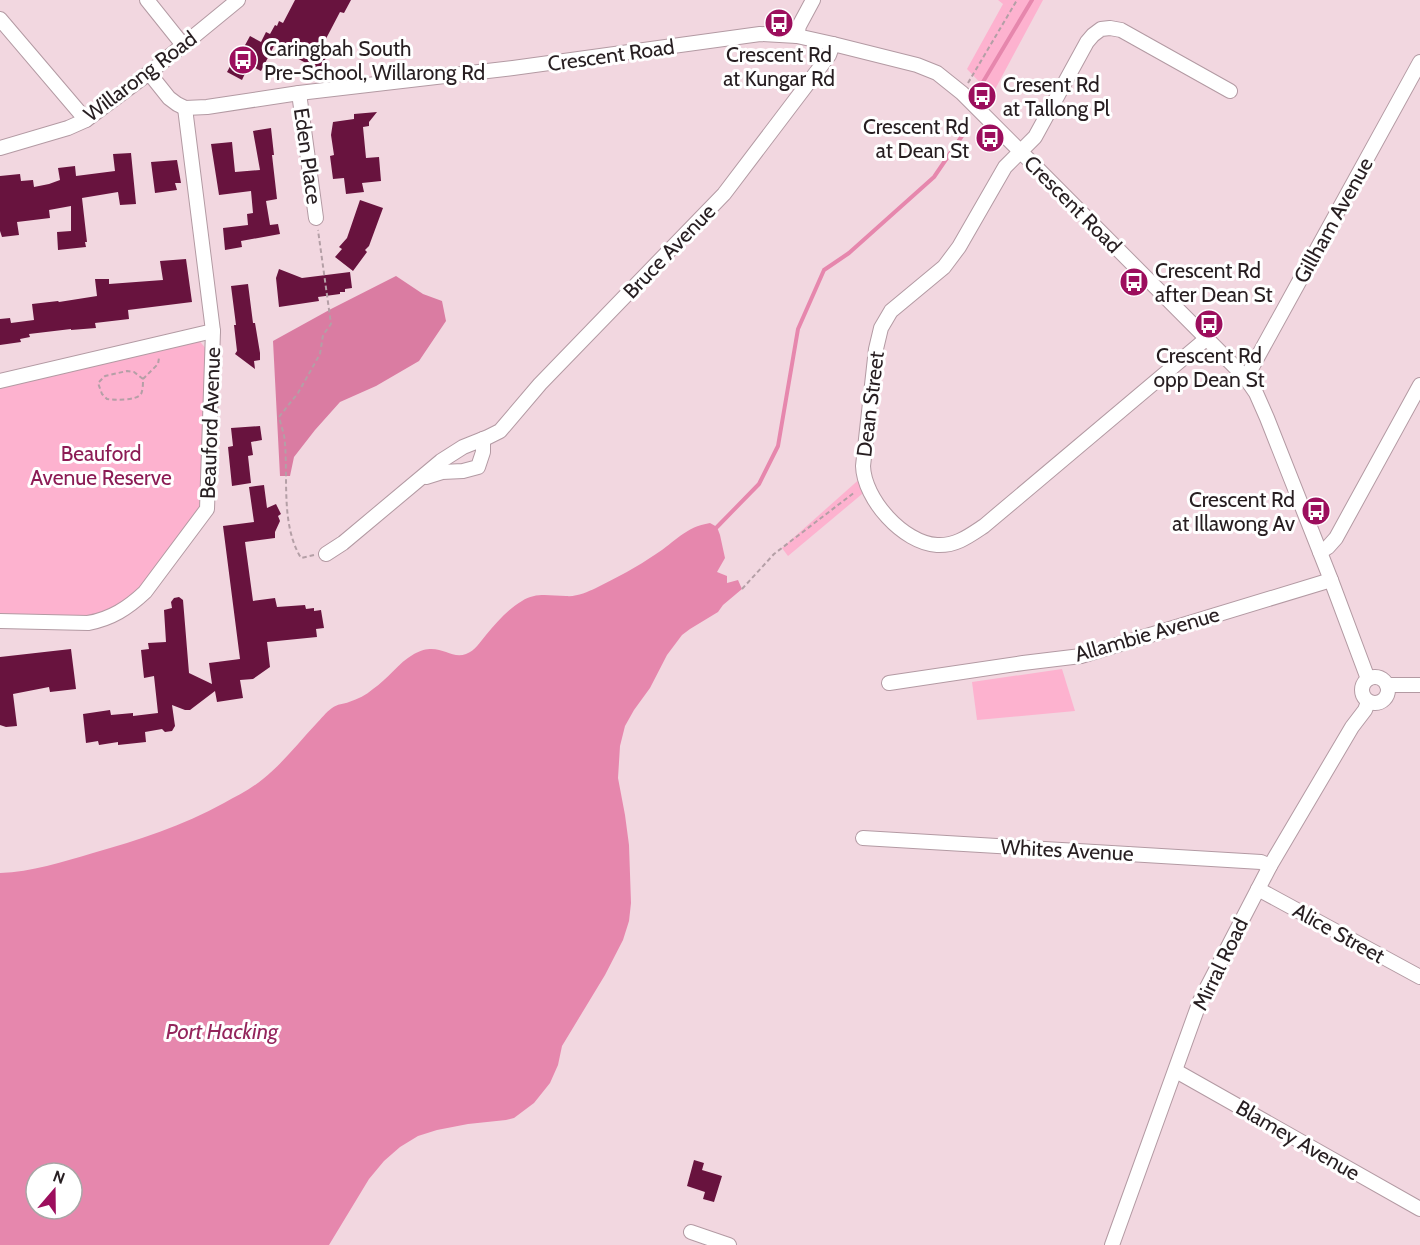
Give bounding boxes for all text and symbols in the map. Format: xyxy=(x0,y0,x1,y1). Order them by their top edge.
bus stop icon: Crescent Rd at Kungar Rd xyxy=(763,7,795,39)
street label: Willarong Road xyxy=(79,26,201,126)
street label: Crescent Road xyxy=(546,34,676,76)
place label: Caringbah South Pre-School, Willarong Rd xyxy=(264,36,485,85)
place label: Crescent Rd at Kungar Rd xyxy=(723,42,835,91)
bus stop icon: Caringbah South Pre-School, Willarong Rd xyxy=(227,44,259,76)
place label: Cresent Rd at Tallong Pl xyxy=(1003,72,1110,121)
bus stop icon: Cresent Rd at Tallong Pl xyxy=(966,80,998,112)
street label: Eden Place xyxy=(289,106,327,206)
place label: Crescent Rd at Dean St xyxy=(863,114,969,163)
bus stop icon: Crescent Rd at Dean St xyxy=(974,122,1006,154)
street label: Crescent Road xyxy=(1019,150,1127,258)
street label: Gillham Avenue xyxy=(1288,153,1378,287)
street label: Bruce Avenue xyxy=(618,198,720,303)
place label: Crescent Rd after Dean St xyxy=(1155,258,1273,307)
bus stop icon: Crescent Rd after Dean St xyxy=(1118,266,1150,298)
bus stop icon: Crescent Rd opp Dean St xyxy=(1193,308,1225,340)
place label: Crescent Rd opp Dean St xyxy=(1153,343,1265,392)
street label: Beauford Avenue xyxy=(195,346,225,499)
street label: Dean Street xyxy=(851,350,889,458)
park label: Beauford Avenue Reserve xyxy=(30,441,172,490)
place label: Crescent Rd at Illawong Av xyxy=(1172,487,1296,536)
bus stop icon: Crescent Rd at Illawong Av xyxy=(1300,495,1332,527)
street label: Allambie Avenue xyxy=(1072,601,1222,667)
street label: Whites Avenue xyxy=(1000,834,1135,866)
street label: Alice Street xyxy=(1289,898,1389,968)
street label: Mirral Road xyxy=(1187,914,1253,1014)
water label: Port Hacking xyxy=(166,1018,279,1045)
street label: Blamey Avenue xyxy=(1232,1095,1364,1186)
north arrow xyxy=(24,1161,84,1221)
text: N xyxy=(50,1167,68,1188)

